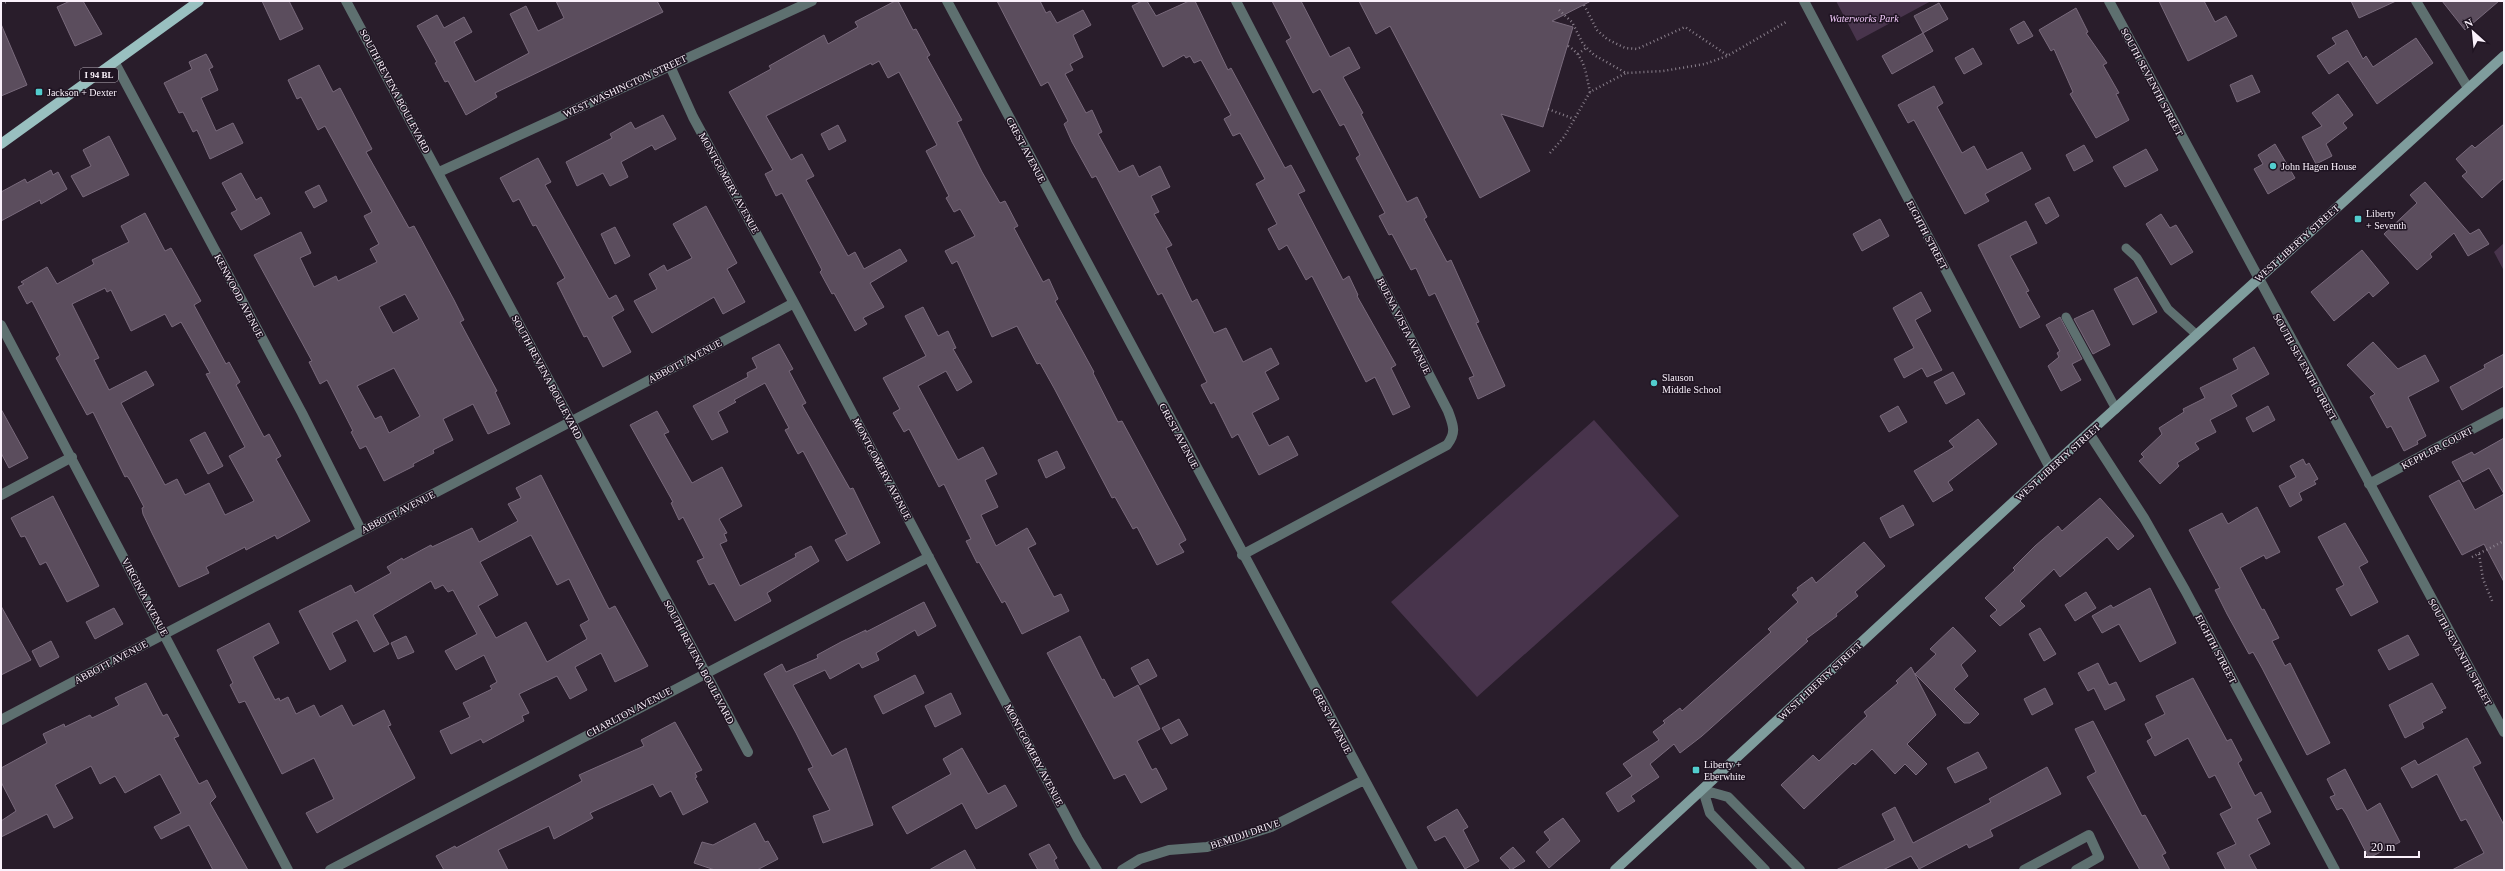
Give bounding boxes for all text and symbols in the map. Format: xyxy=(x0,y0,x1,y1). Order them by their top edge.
north arrow xyxy=(2453,12,2493,52)
park label: Waterworks Park xyxy=(1829,13,1899,24)
text: N xyxy=(2462,16,2475,30)
street label: SOUTH SEVENTH STREET xyxy=(2119,26,2185,138)
street label: SOUTH REVENA BOULEVARD xyxy=(358,27,432,155)
street label: WEST WASHINGTON STREET xyxy=(561,52,689,120)
road number: I 94 BL xyxy=(80,68,118,82)
marker: Jackson + Dexter xyxy=(34,87,44,97)
place label: Jackson + Dexter xyxy=(47,87,117,98)
street label: CREST AVENUE xyxy=(1004,115,1048,185)
street label: MONTGOMERY AVENUE xyxy=(697,131,761,235)
marker: John Hagen House xyxy=(2268,161,2278,171)
place label: John Hagen House xyxy=(2281,161,2357,172)
street label: EIGHTH STREET xyxy=(1904,199,1950,271)
street label: WEST LIBERTY STREET xyxy=(2252,202,2342,284)
place label: Liberty + Seventh xyxy=(2366,208,2406,231)
marker: Liberty + Seventh xyxy=(2353,214,2363,224)
street label: KENWOOD AVENUE xyxy=(212,252,266,340)
street label: BUENA VISTA AVENUE xyxy=(1375,276,1433,376)
street label: SOUTH SEVENTH STREET xyxy=(2271,312,2339,422)
street label: SOUTH REVENA BOULEVARD xyxy=(510,313,584,441)
street label: ABBOTT AVENUE xyxy=(646,337,724,385)
place label: Slauson Middle School xyxy=(1662,372,1721,395)
marker: Slauson Middle School xyxy=(1649,378,1659,388)
street label: CREST AVENUE xyxy=(1157,401,1201,471)
street label: MONTGOMERY AVENUE xyxy=(850,416,914,522)
street label: WEST LIBERTY STREET xyxy=(2013,421,2103,503)
street label: KEPPLER COURT xyxy=(2399,425,2475,471)
street label: ABBOTT AVENUE xyxy=(359,489,437,535)
street label: VIRGINIA AVENUE xyxy=(120,556,170,638)
street label: SOUTH SEVENTH STREET xyxy=(2426,597,2494,707)
street label: SOUTH REVENA BOULEVARD xyxy=(662,598,736,726)
street label: EIGHTH STREET xyxy=(2193,613,2239,685)
street label: ABBOTT AVENUE xyxy=(72,638,150,686)
street label: WEST LIBERTY STREET xyxy=(1776,639,1864,723)
street label: CHARLTON AVENUE xyxy=(584,685,674,739)
street label: CREST AVENUE xyxy=(1310,686,1354,756)
street label: MONTGOMERY AVENUE xyxy=(1002,702,1066,808)
place label: Liberty + Eberwhite xyxy=(1704,759,1746,782)
marker: Liberty + Eberwhite xyxy=(1691,765,1701,775)
street label: BEMIDJI DRIVE xyxy=(1209,817,1281,851)
scale bar xyxy=(2365,833,2419,859)
text: 20 m xyxy=(2371,840,2396,854)

